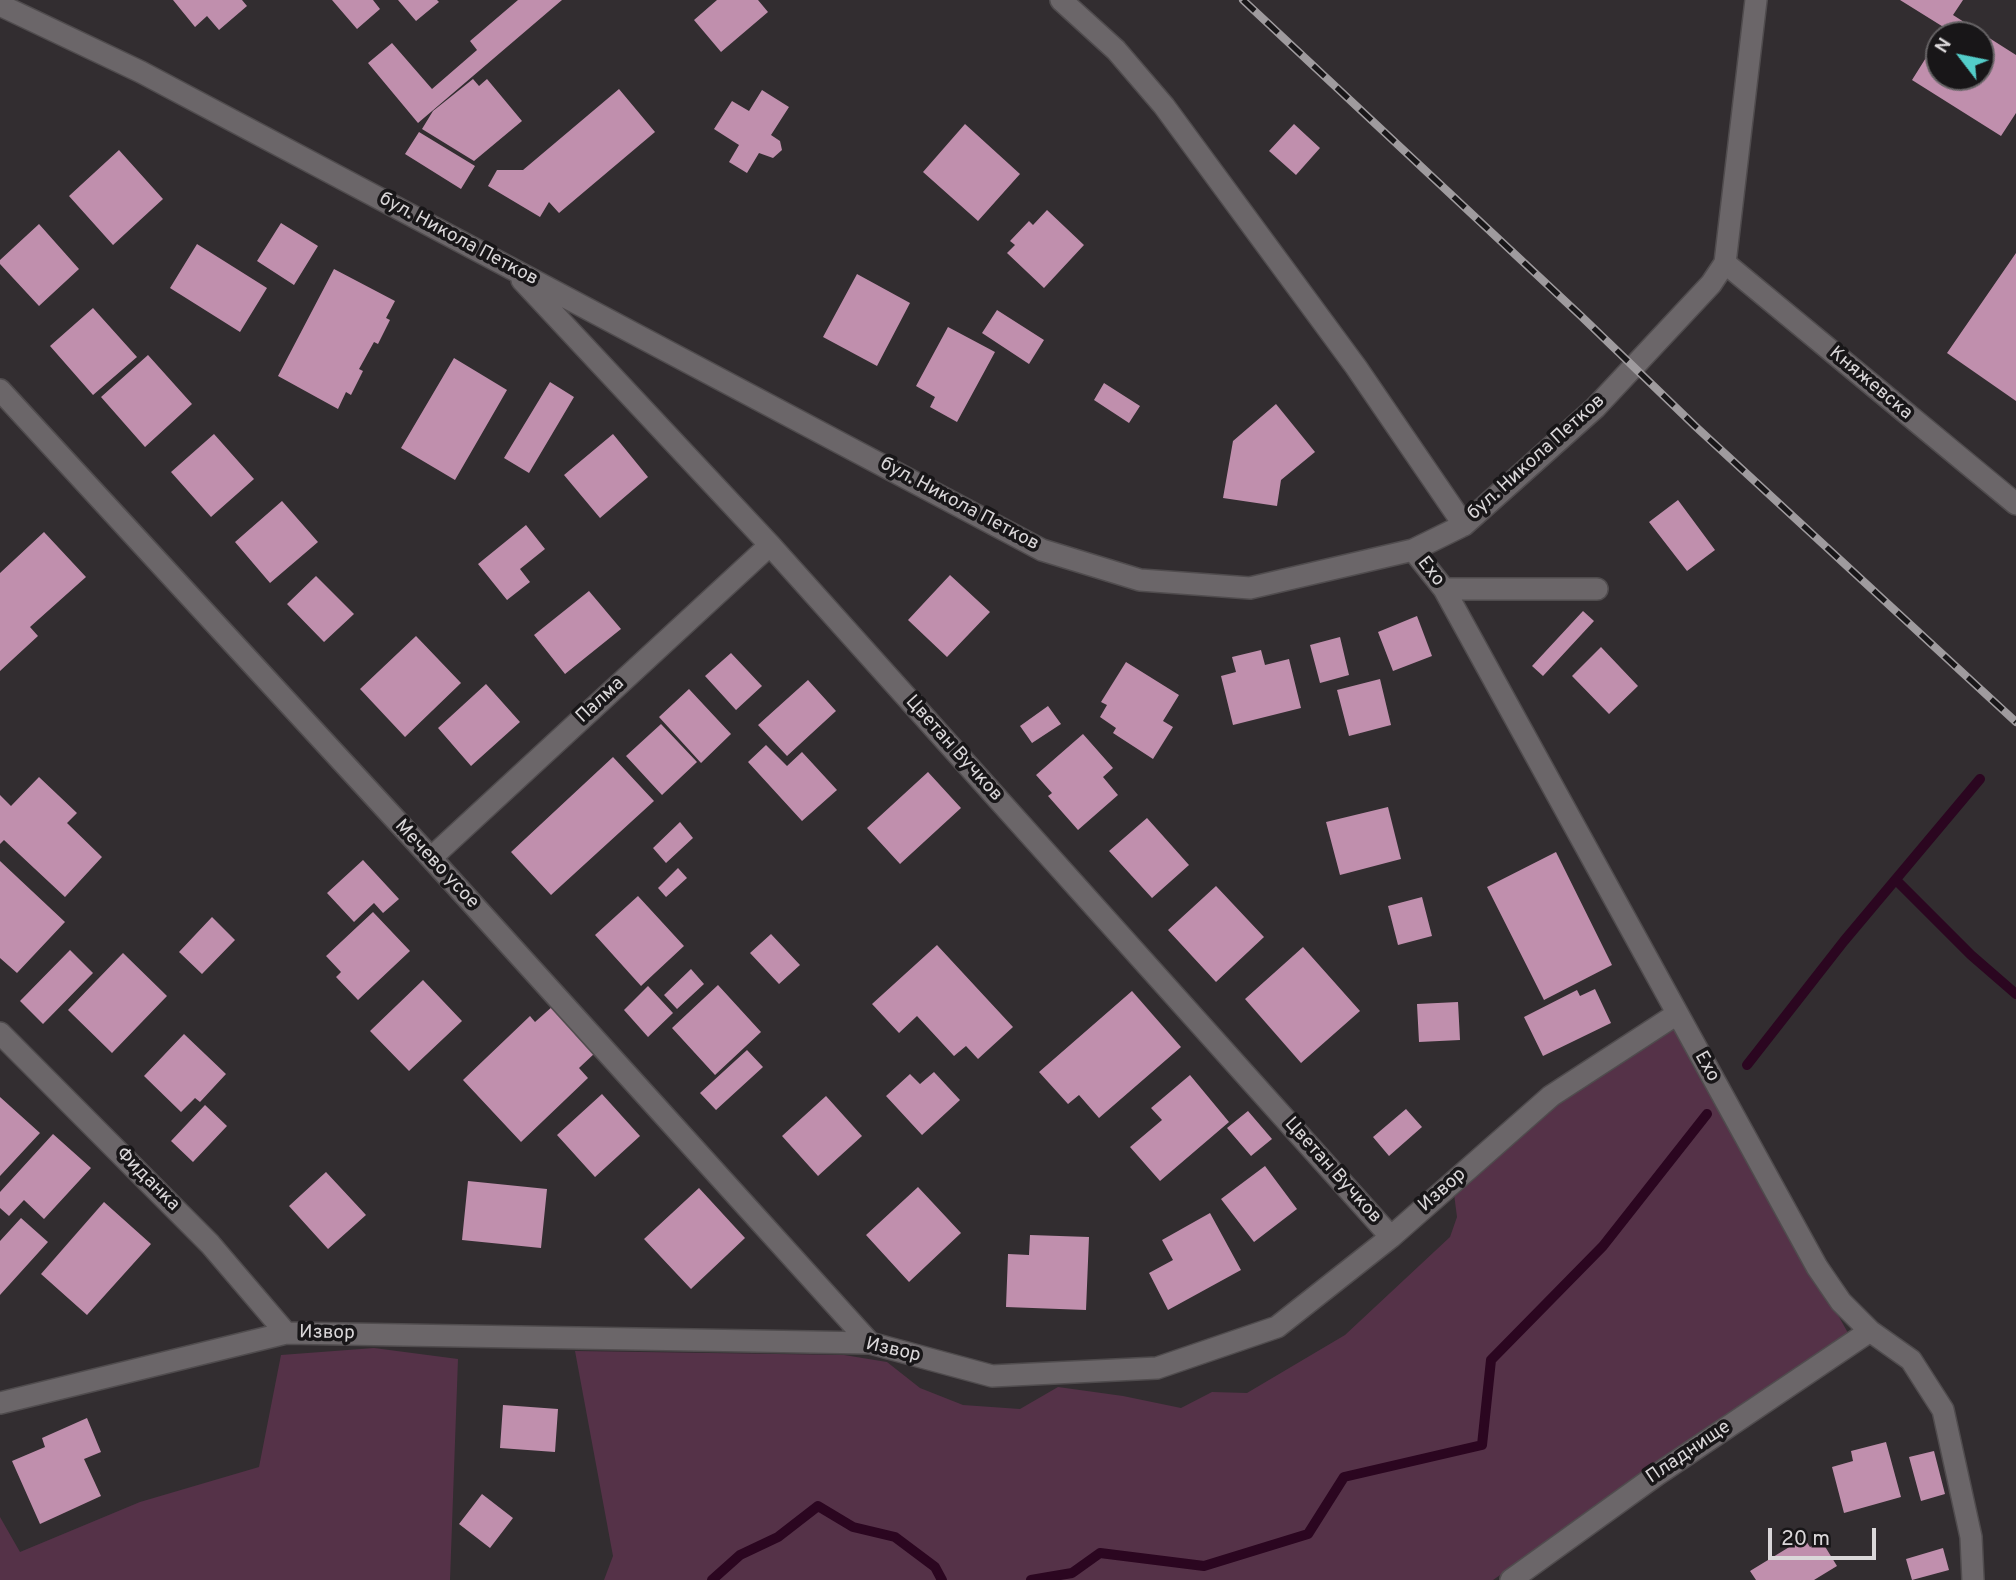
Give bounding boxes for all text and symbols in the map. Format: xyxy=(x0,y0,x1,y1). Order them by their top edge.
north arrow xyxy=(1925,21,1995,91)
text: N xyxy=(1930,34,1958,58)
street label: бул. Никола Петков xyxy=(375,188,541,292)
street label: Княжевска xyxy=(1824,343,1916,425)
street label: бул. Никола Петков xyxy=(1464,390,1610,526)
street label: бул. Никола Петков xyxy=(876,453,1042,557)
street label: Ехо xyxy=(1411,553,1449,591)
street label: Палма xyxy=(572,673,630,729)
street label: Цветан Вучков xyxy=(899,691,1007,807)
street label: Мечево усое xyxy=(389,816,483,914)
street label: Ехо xyxy=(1688,1048,1724,1086)
street label: Цветан Вучков xyxy=(1278,1113,1386,1229)
street label: Фиданка xyxy=(110,1143,184,1217)
street label: Извор xyxy=(1415,1164,1471,1218)
street label: Извор xyxy=(299,1322,355,1346)
street label: Извор xyxy=(863,1334,923,1368)
street label: Пладнище xyxy=(1643,1417,1735,1489)
scale bar xyxy=(1771,1514,1880,1558)
text: 20 m xyxy=(1781,1526,1830,1553)

